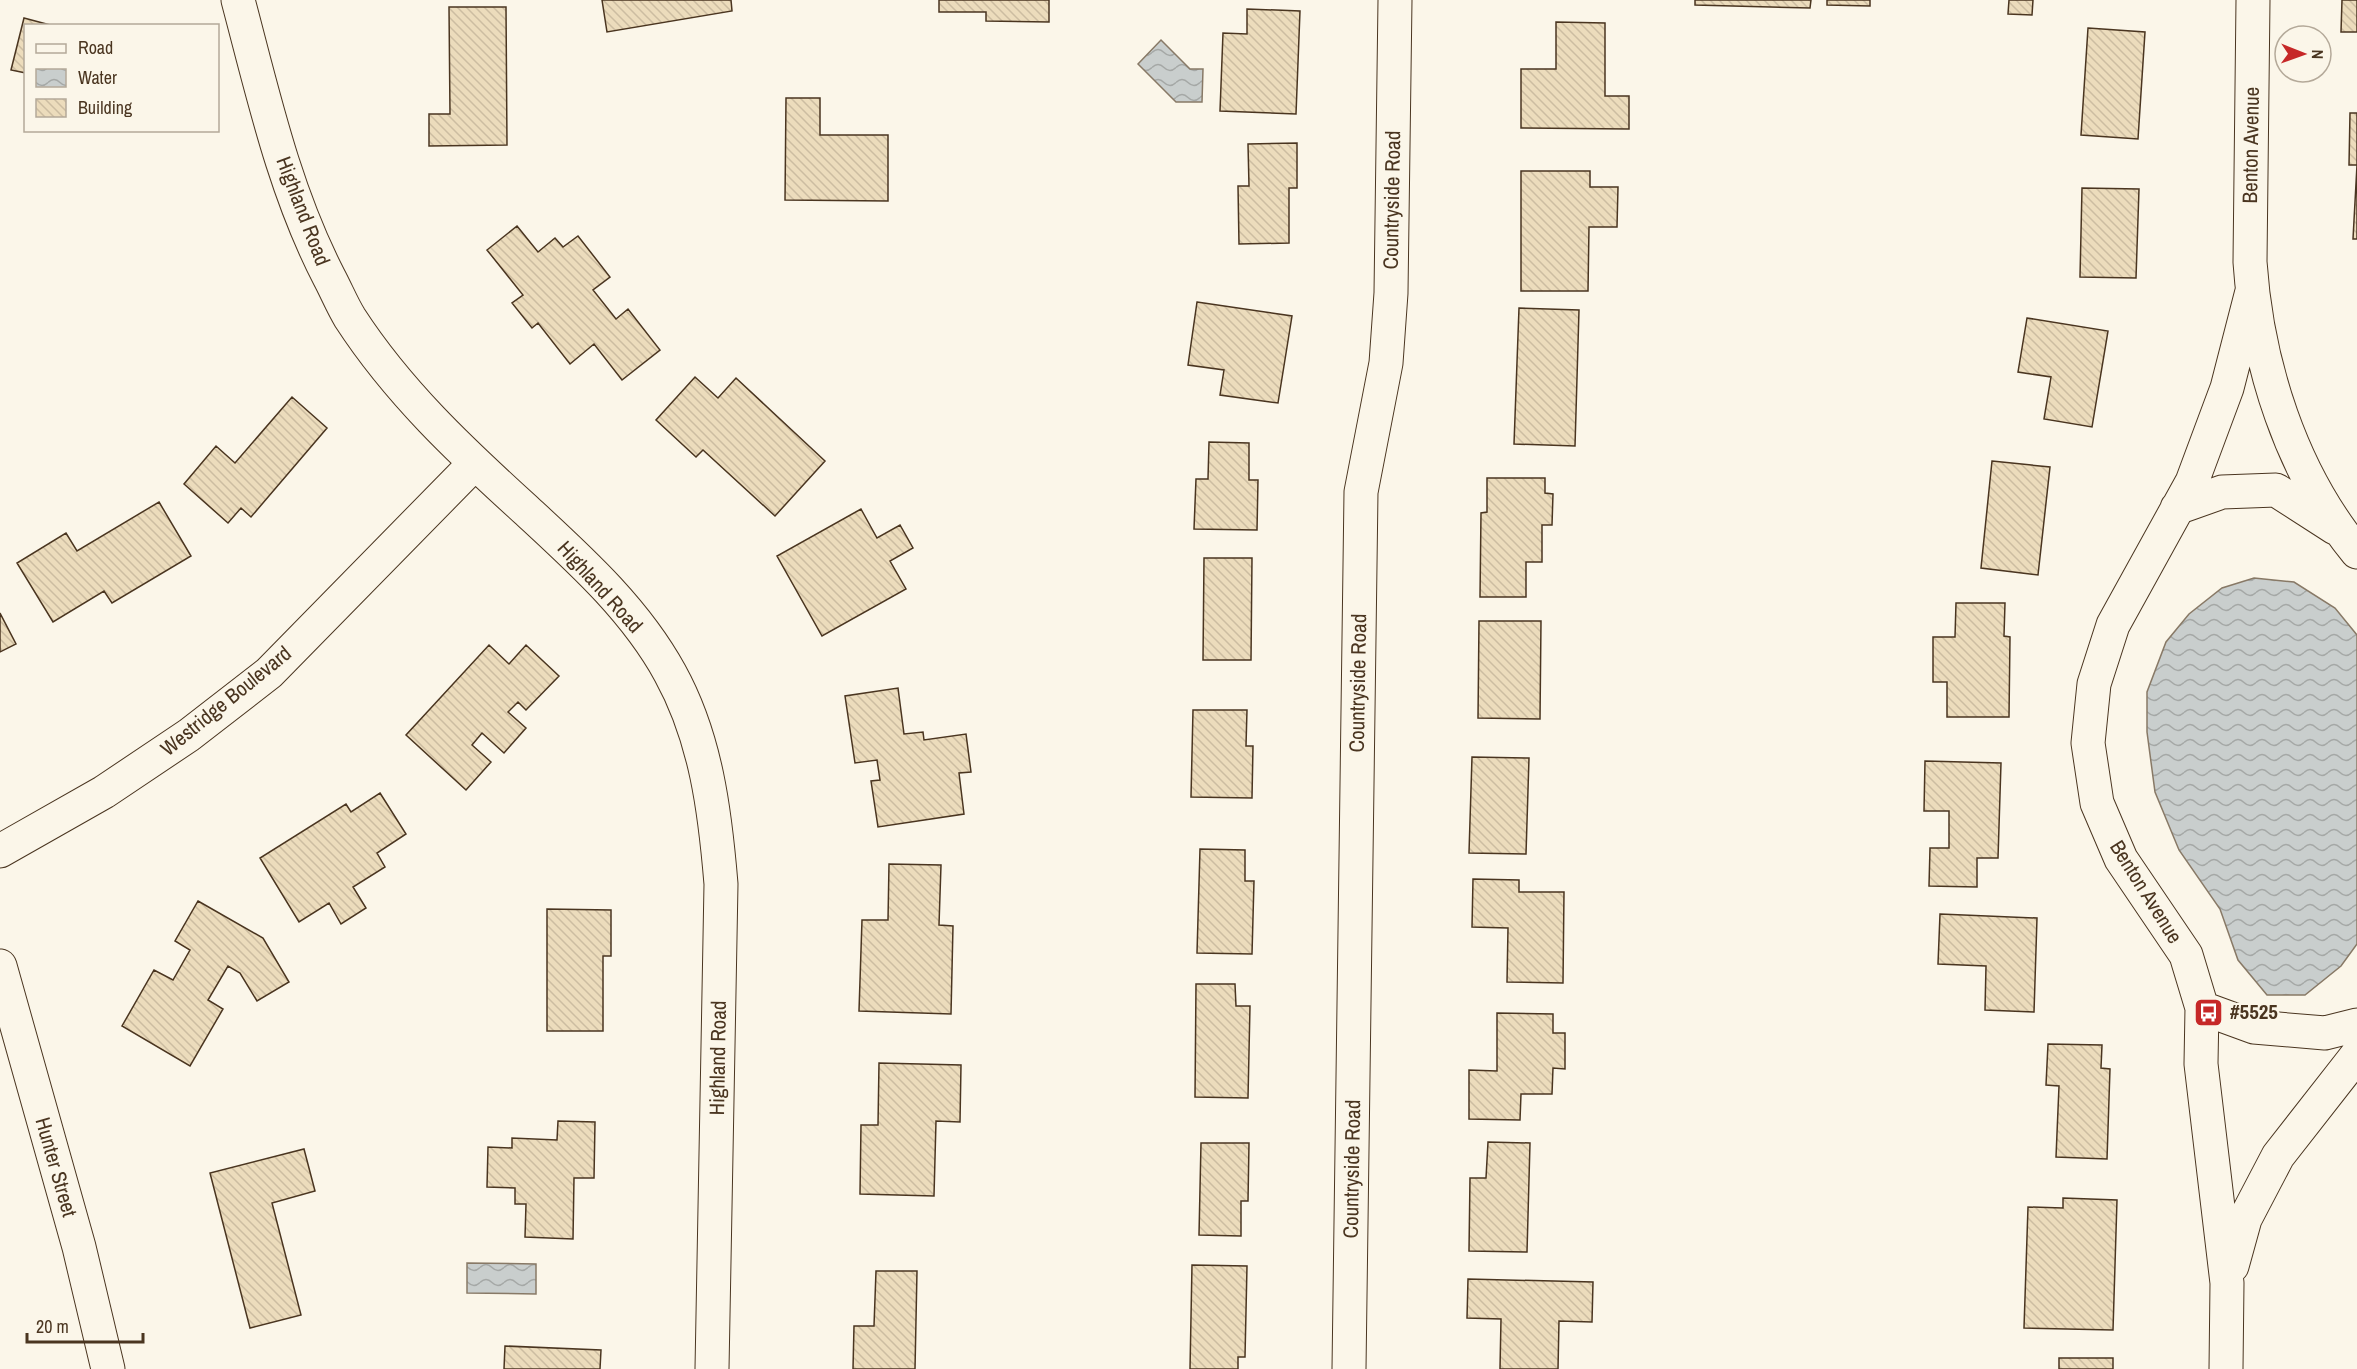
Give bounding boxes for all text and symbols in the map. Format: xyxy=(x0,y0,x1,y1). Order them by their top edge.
legend xyxy=(24,24,219,132)
north arrow xyxy=(2273,24,2333,84)
text: Road xyxy=(78,35,113,60)
text: N xyxy=(2307,49,2329,59)
text: Water xyxy=(78,65,117,90)
street label: Benton Avenue xyxy=(2235,86,2266,204)
text: Building xyxy=(78,95,133,120)
street label: Countryside Road xyxy=(1376,130,1407,270)
street label: Highland Road xyxy=(269,152,338,270)
street label: Highland Road xyxy=(551,534,650,639)
street label: Countryside Road xyxy=(1342,613,1373,753)
street label: Westridge Boulevard xyxy=(154,639,297,762)
street label: Benton Avenue xyxy=(2103,835,2190,949)
bus stop icon: #5525 xyxy=(2193,996,2225,1028)
place label: #5525 xyxy=(2230,997,2278,1026)
street label: Highland Road xyxy=(702,1000,733,1116)
street label: Countryside Road xyxy=(1336,1099,1367,1239)
street label: Hunter Street xyxy=(28,1114,85,1220)
scale bar xyxy=(27,1306,142,1344)
text: 20 m xyxy=(36,1314,69,1339)

